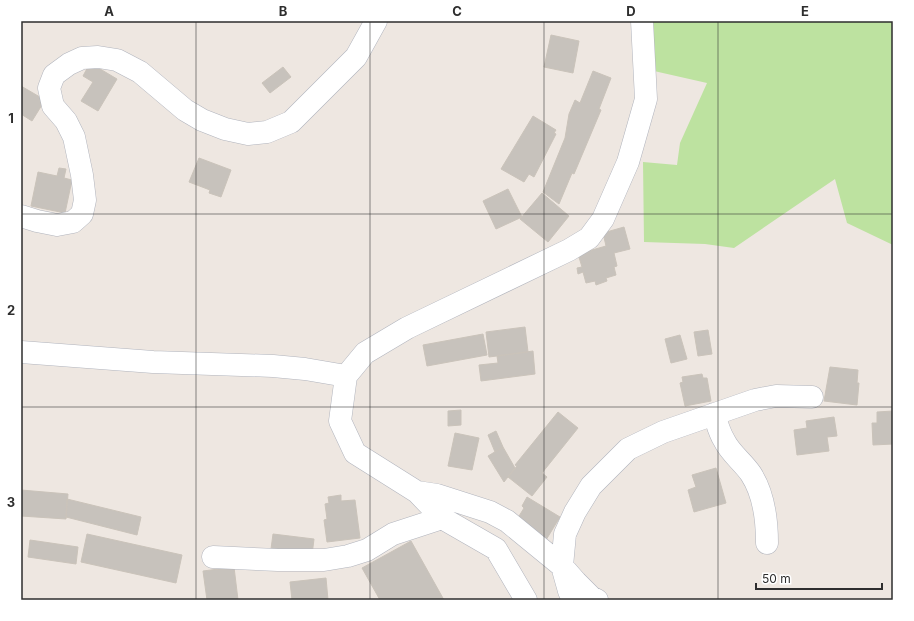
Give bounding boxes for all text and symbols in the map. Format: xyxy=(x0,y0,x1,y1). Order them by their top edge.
text: A xyxy=(104,3,114,19)
text: B xyxy=(279,3,288,19)
text: C xyxy=(452,3,462,19)
text: D xyxy=(626,3,636,19)
text: E xyxy=(801,3,809,19)
text: 1 xyxy=(8,110,14,126)
text: 2 xyxy=(7,302,15,318)
text: 3 xyxy=(7,494,15,510)
scale bar xyxy=(756,565,882,591)
text: 50 m xyxy=(762,571,791,586)

